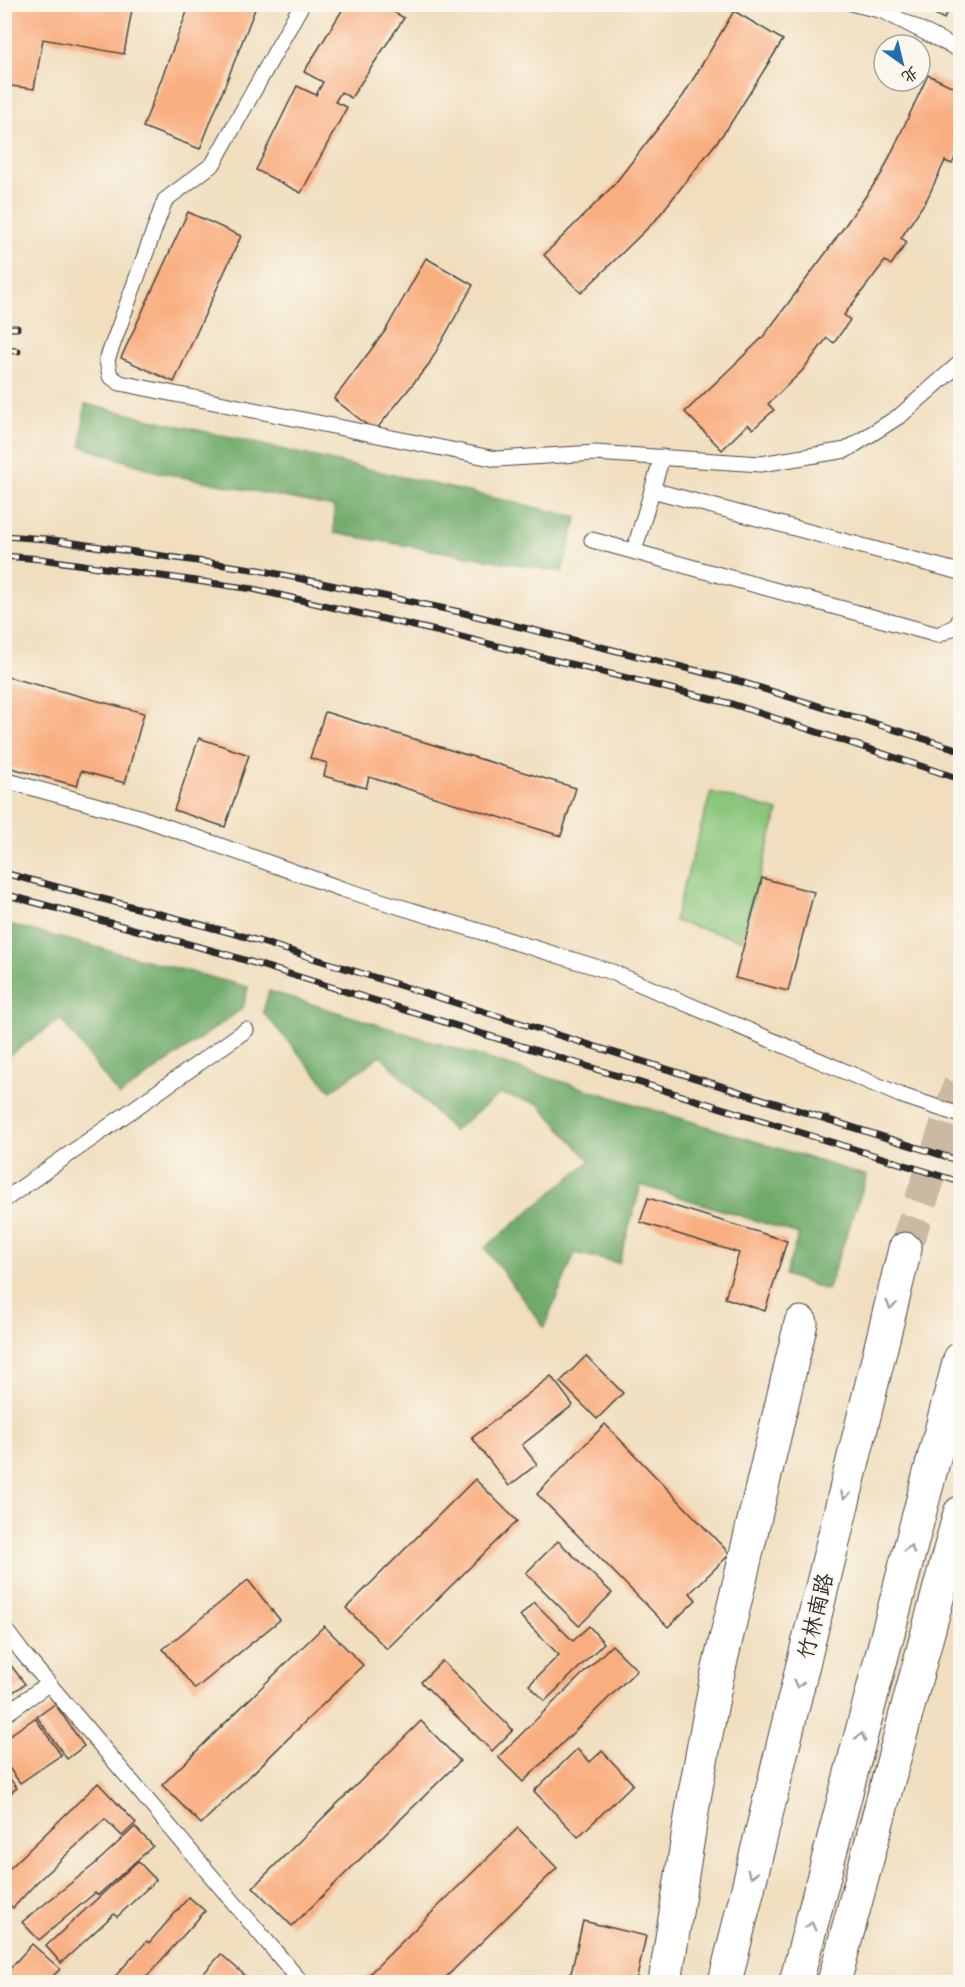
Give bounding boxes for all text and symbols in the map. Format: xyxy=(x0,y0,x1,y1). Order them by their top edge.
north arrow xyxy=(872,33,932,93)
text: 北 xyxy=(898,62,923,88)
one-way arrow xyxy=(885,1300,898,1310)
one-way arrow xyxy=(839,1490,852,1500)
one-way arrow xyxy=(903,1544,916,1554)
street label: 竹林南路 xyxy=(790,1570,840,1662)
one-way arrow xyxy=(793,1679,806,1689)
one-way arrow xyxy=(853,1733,866,1743)
one-way arrow xyxy=(746,1868,759,1878)
one-way arrow xyxy=(804,1921,816,1932)

